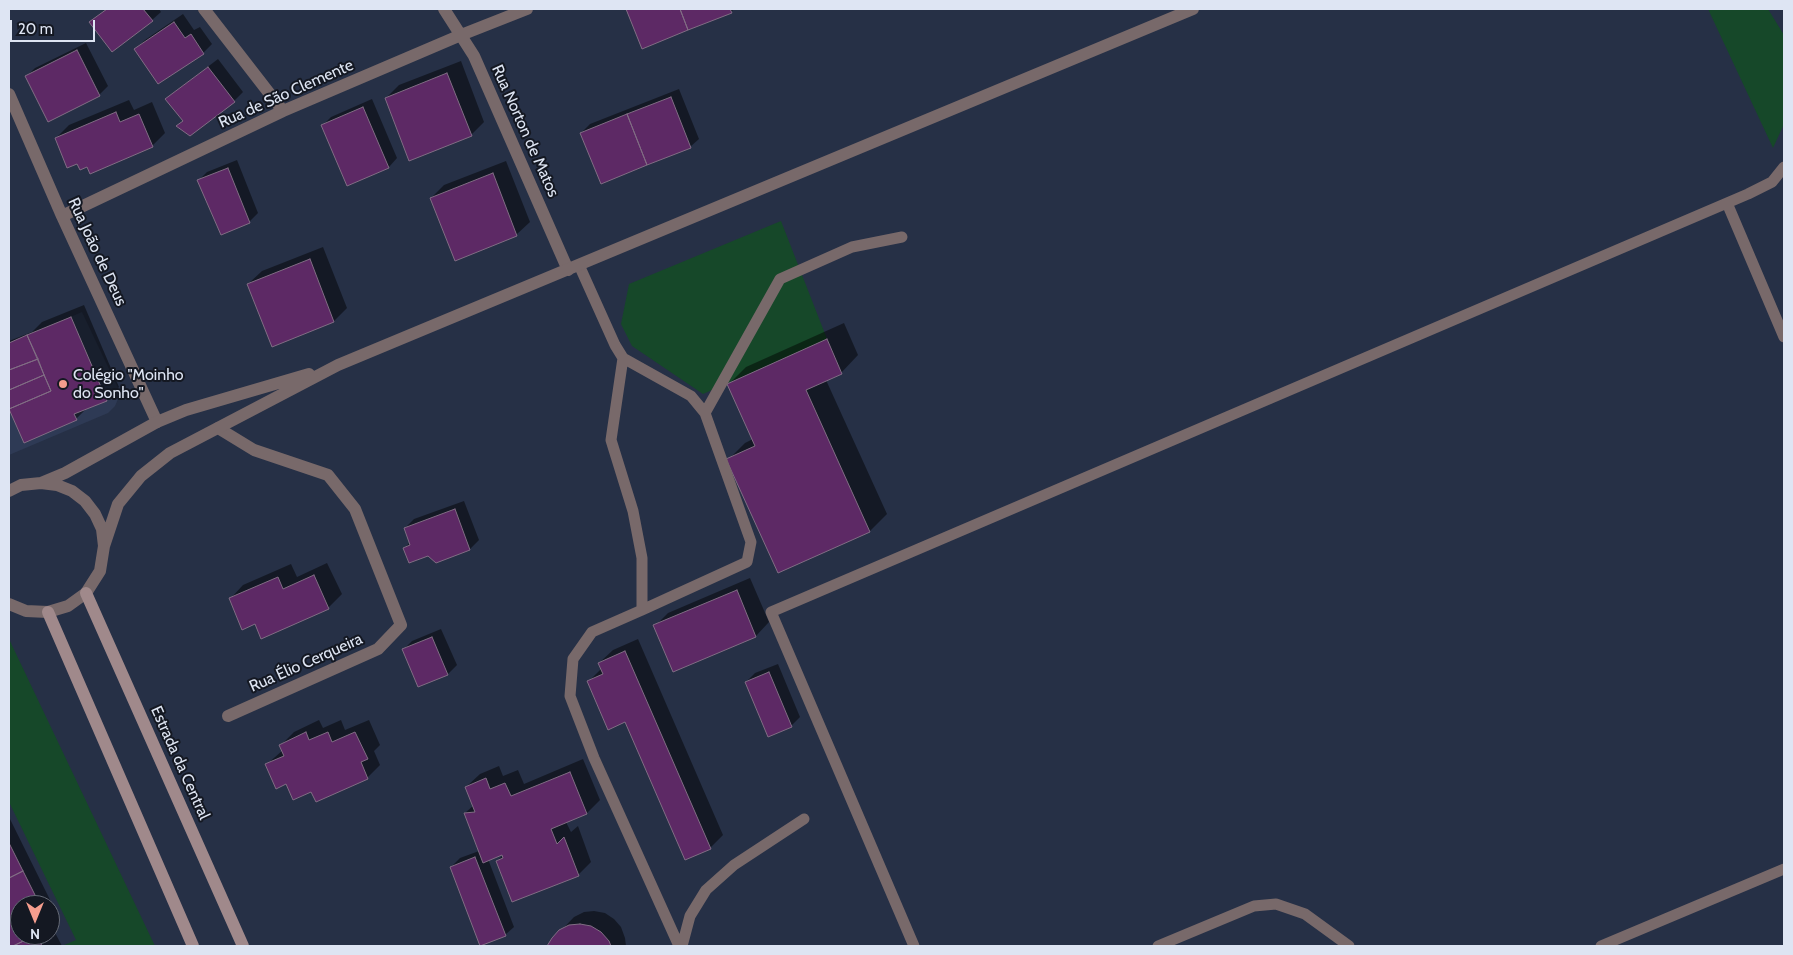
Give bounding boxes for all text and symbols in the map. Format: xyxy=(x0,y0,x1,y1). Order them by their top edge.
scale bar xyxy=(12,10,98,42)
text: 20 m xyxy=(18,20,53,38)
street label: Rua de São Clemente xyxy=(216,56,356,132)
street label: Rua Norton de Matos xyxy=(487,62,563,200)
street label: Rua João de Deus xyxy=(64,195,130,309)
place label: Colégio "Moinho do Sonho" xyxy=(73,365,184,403)
marker: Colégio "Moinho do Sonho" xyxy=(57,378,69,390)
street label: Rua Élio Cerqueira xyxy=(246,629,366,697)
street label: Estrada da Central xyxy=(146,703,214,823)
north arrow xyxy=(10,895,60,945)
text: N xyxy=(30,925,40,943)

